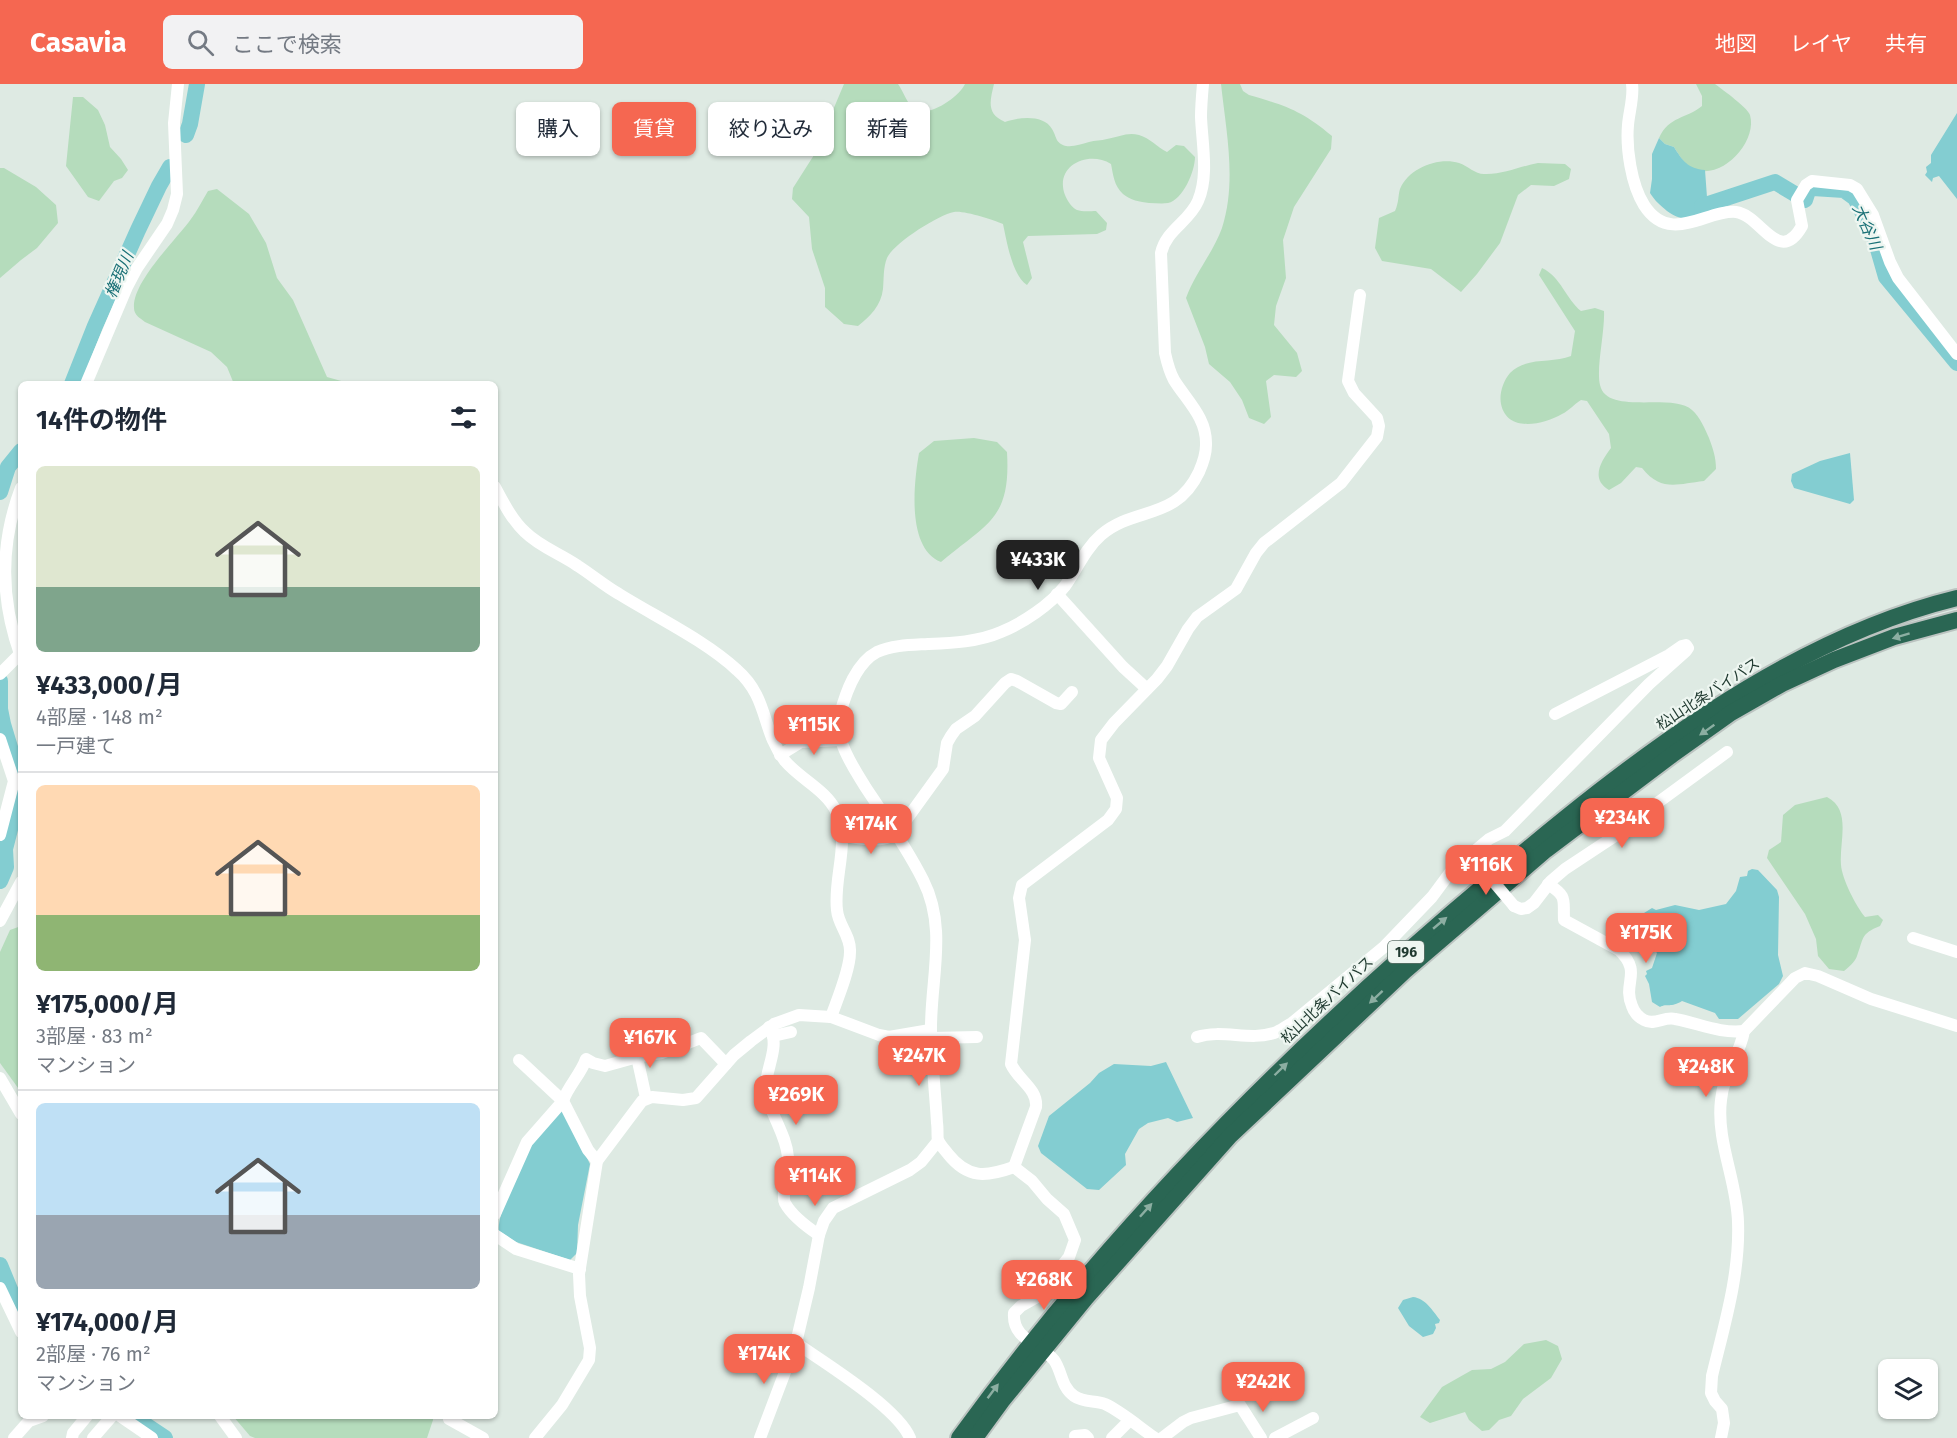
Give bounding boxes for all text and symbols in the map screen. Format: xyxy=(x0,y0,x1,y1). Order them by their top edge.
search box xyxy=(163,15,583,69)
text: Casavia xyxy=(30,26,127,59)
icon: search xyxy=(184,26,217,59)
text: ここで検索 xyxy=(232,31,342,58)
text: 地図 xyxy=(1715,31,1757,57)
text: レイヤ xyxy=(1790,31,1852,57)
text: 共有 xyxy=(1885,31,1927,57)
chip: 購入 xyxy=(516,102,600,156)
chip: 賃貸 xyxy=(612,102,696,156)
chip: 絞り込み xyxy=(708,102,834,156)
chip: 新着 xyxy=(846,102,930,156)
water label: 大谷川 xyxy=(1849,201,1886,255)
water label: 権現川 xyxy=(101,247,138,301)
icon: filters xyxy=(447,401,480,434)
text: 14件の物件 xyxy=(36,405,167,436)
icon: home xyxy=(204,505,312,613)
pin: ¥433K xyxy=(996,540,1080,591)
text: ¥433K xyxy=(1010,547,1066,571)
one-way arrow xyxy=(1892,632,1910,641)
street label: 松山北条バイパス xyxy=(1653,654,1763,734)
text: ¥433,000/月 xyxy=(36,670,183,701)
text: 4部屋 · 148 m² xyxy=(36,705,163,729)
pin: ¥115K xyxy=(772,705,856,756)
text: ¥115K xyxy=(788,712,840,736)
one-way arrow xyxy=(1700,724,1716,736)
text: 一戸建て xyxy=(36,734,116,758)
pin: ¥234K xyxy=(1580,798,1664,849)
pin: ¥174K xyxy=(829,804,913,855)
text: ¥234K xyxy=(1594,805,1650,829)
text: ¥174K xyxy=(845,811,897,835)
icon: home xyxy=(204,824,312,932)
pin: ¥116K xyxy=(1444,845,1528,896)
text: ¥116K xyxy=(1460,852,1512,876)
pin: ¥175K xyxy=(1604,913,1688,964)
one-way arrow xyxy=(1432,917,1447,930)
text: ¥175K xyxy=(1620,920,1672,944)
road number: 196 xyxy=(1388,941,1424,963)
street label: 松山北条バイパス xyxy=(1277,953,1377,1047)
text: ¥175,000/月 xyxy=(36,989,179,1020)
one-way arrow xyxy=(1370,990,1384,1004)
pin: ¥167K xyxy=(608,1018,692,1069)
text: 3部屋 · 83 m² xyxy=(36,1024,153,1048)
text: ¥167K xyxy=(624,1025,676,1049)
pin: ¥247K xyxy=(877,1036,961,1087)
text: ¥247K xyxy=(892,1043,946,1067)
pin: ¥248K xyxy=(1664,1047,1748,1098)
text: マンション xyxy=(36,1053,136,1077)
text: ¥248K xyxy=(1678,1054,1734,1078)
one-way arrow xyxy=(1274,1062,1289,1076)
pin: ¥269K xyxy=(754,1075,838,1126)
text: ¥269K xyxy=(768,1082,824,1106)
icon: home xyxy=(204,1142,312,1250)
pin: ¥114K xyxy=(773,1156,857,1207)
text: ¥114K xyxy=(789,1163,841,1187)
one-way arrow xyxy=(1139,1203,1152,1218)
pin: ¥268K xyxy=(1002,1260,1086,1311)
text: ¥268K xyxy=(1016,1267,1072,1291)
text: ¥174,000/月 xyxy=(36,1307,179,1338)
pin: ¥174K xyxy=(722,1334,806,1385)
text: ¥174K xyxy=(738,1341,790,1365)
text: 2部屋 · 76 m² xyxy=(36,1342,151,1366)
map controls xyxy=(1878,1359,1938,1419)
button: layers xyxy=(1878,1359,1938,1419)
pin: ¥242K xyxy=(1221,1362,1305,1413)
text: ¥242K xyxy=(1236,1369,1290,1393)
text: マンション xyxy=(36,1371,136,1395)
one-way arrow xyxy=(987,1383,999,1398)

